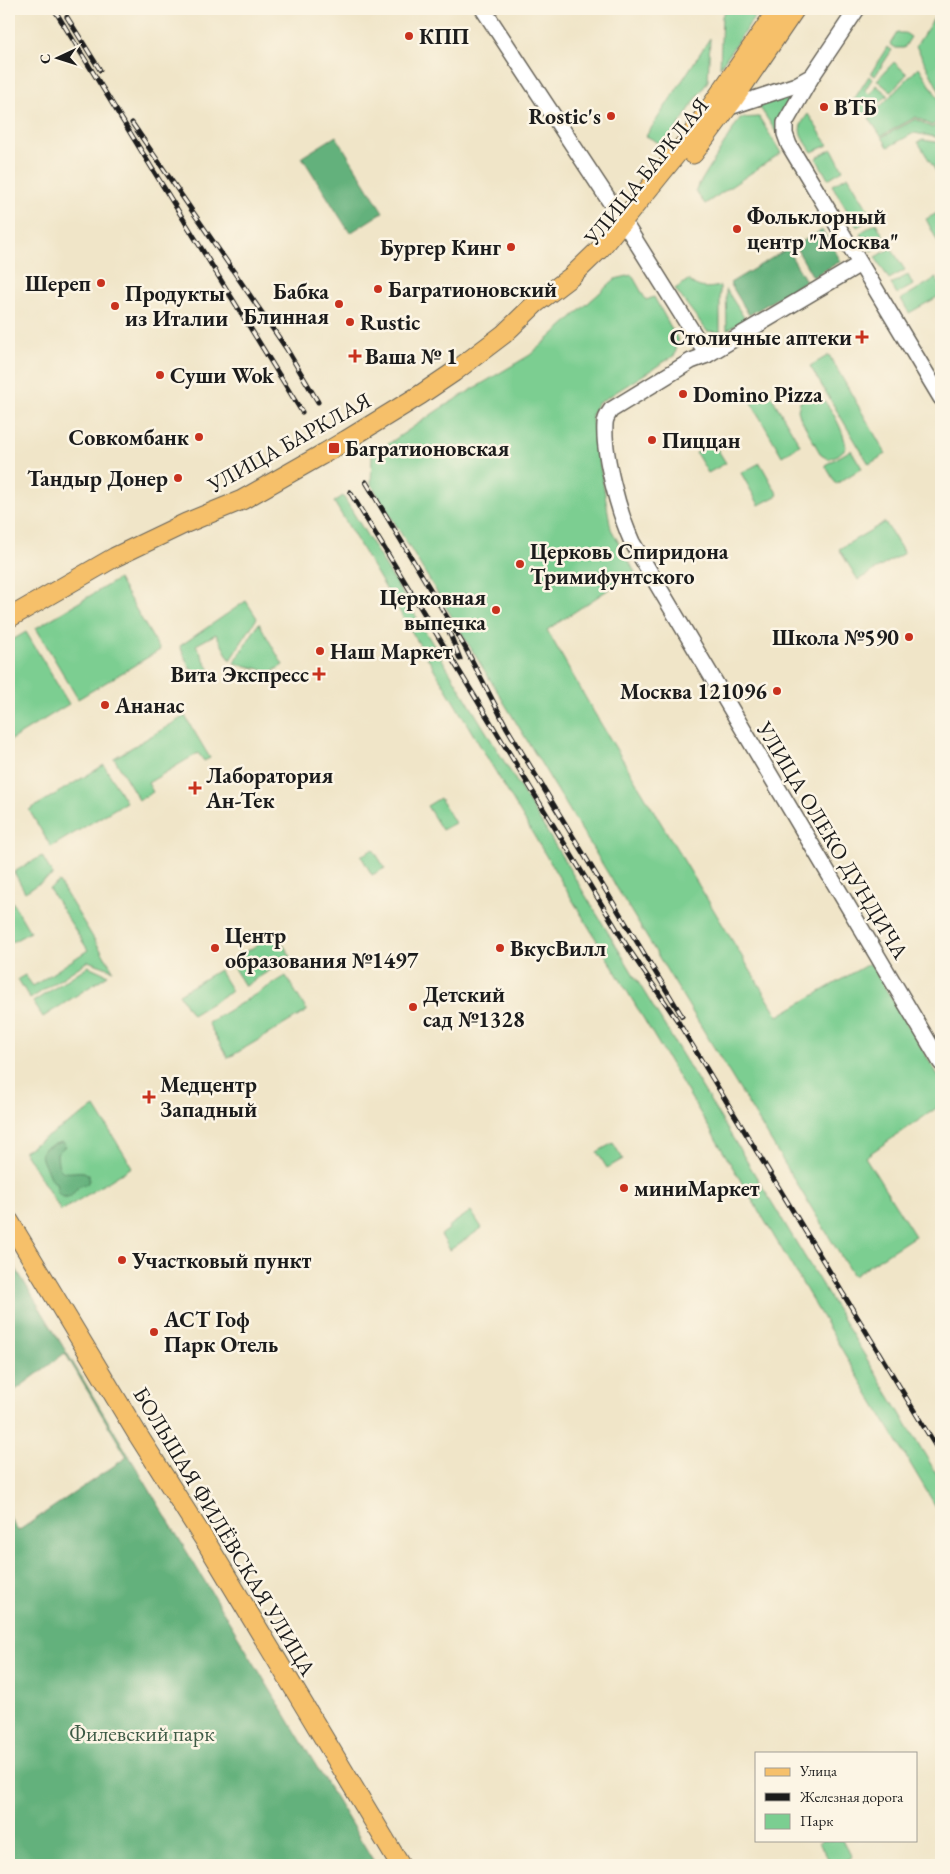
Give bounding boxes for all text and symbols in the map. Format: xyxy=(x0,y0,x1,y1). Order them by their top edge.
place label: КПП xyxy=(419,22,469,51)
marker: КПП xyxy=(403,30,415,42)
north arrow xyxy=(32,32,82,82)
text: С xyxy=(36,53,54,64)
street label: УЛИЦА БАРКЛАЯ xyxy=(577,91,715,252)
place label: ВТБ xyxy=(834,93,877,122)
marker: ВТБ xyxy=(818,101,830,113)
place label: Rostic's xyxy=(528,102,601,131)
marker: Rostic's xyxy=(605,110,617,122)
place label: Фольклорный центр "Москва" xyxy=(747,202,899,256)
marker: Фольклорный центр "Москва" xyxy=(731,223,743,235)
place label: Бургер Кинг xyxy=(380,233,501,262)
marker: Бургер Кинг xyxy=(505,241,517,253)
place label: Шереп xyxy=(25,269,91,298)
place label: Багратионовский xyxy=(388,275,557,304)
marker: Шереп xyxy=(95,277,107,289)
place label: Бабка Блинная xyxy=(243,277,329,331)
place label: Продукты из Италии xyxy=(125,279,228,333)
marker: Багратионовский xyxy=(372,283,384,295)
marker: Бабка Блинная xyxy=(333,298,345,310)
marker: Продукты из Италии xyxy=(109,300,121,312)
place label: Rustic xyxy=(360,308,420,337)
marker: Rustic xyxy=(344,316,356,328)
place label: Столичные аптеки xyxy=(670,323,852,352)
marker: Столичные аптеки xyxy=(856,331,868,343)
place label: Ваша № 1 xyxy=(365,342,458,371)
marker: Ваша № 1 xyxy=(349,350,361,362)
place label: Суши Wok xyxy=(170,361,275,390)
marker: Суши Wok xyxy=(154,369,166,381)
place label: Domino Pizza xyxy=(693,380,823,409)
street label: УЛИЦА БАРКЛАЯ xyxy=(202,385,376,500)
marker: Domino Pizza xyxy=(677,388,689,400)
place label: Совкомбанк xyxy=(69,423,190,452)
place label: Пиццан xyxy=(662,426,741,455)
marker: Совкомбанк xyxy=(193,431,205,443)
place label: Багратионовская xyxy=(345,434,509,463)
marker: Пиццан xyxy=(646,434,658,446)
marker: Багратионовская xyxy=(327,441,341,455)
place label: Тандыр Донер xyxy=(27,464,168,493)
marker: Тандыр Донер xyxy=(172,472,184,484)
place label: Церковь Спиридона Тримифунтского xyxy=(530,537,729,591)
marker: Церковь Спиридона Тримифунтского xyxy=(514,558,526,570)
place label: Церковная выпечка xyxy=(380,583,486,637)
marker: Церковная выпечка xyxy=(490,604,502,616)
place label: Школа №590 xyxy=(772,623,899,652)
marker: Школа №590 xyxy=(903,631,915,643)
place label: Наш Маркет xyxy=(330,637,453,666)
marker: Наш Маркет xyxy=(314,645,326,657)
place label: Вита Экспресс xyxy=(171,660,309,689)
marker: Вита Экспресс xyxy=(313,668,325,680)
place label: Москва 121096 xyxy=(620,677,767,706)
marker: Москва 121096 xyxy=(771,685,783,697)
place label: Ананас xyxy=(114,691,185,720)
marker: Ананас xyxy=(99,699,111,711)
street label: УЛИЦА ОЛЕКО ДУНДИЧА xyxy=(750,715,915,965)
place label: Лаборатория Ан-Тек xyxy=(205,761,333,815)
marker: Лаборатория Ан-Тек xyxy=(188,781,202,795)
place label: Центр образования №1497 xyxy=(225,921,419,975)
place label: ВкусВилл xyxy=(510,934,606,963)
marker: Центр образования №1497 xyxy=(209,942,221,954)
marker: ВкусВилл xyxy=(494,942,506,954)
place label: Детский сад №1328 xyxy=(423,980,525,1034)
marker: Детский сад №1328 xyxy=(407,1001,419,1013)
place label: Медцентр Западный xyxy=(160,1070,257,1124)
marker: Медцентр Западный xyxy=(142,1090,156,1104)
place label: миниМаркет xyxy=(634,1174,760,1203)
marker: миниМаркет xyxy=(618,1182,630,1194)
place label: Участковый пункт xyxy=(131,1246,312,1275)
marker: Участковый пункт xyxy=(116,1254,128,1266)
place label: АСТ Гоф Парк Отель xyxy=(163,1305,278,1359)
marker: АСТ Гоф Парк Отель xyxy=(148,1326,160,1338)
street label: БОЛЬШАЯ ФИЛЁВСКАЯ УЛИЦА xyxy=(127,1381,323,1682)
park label: Филевский парк xyxy=(69,1719,215,1748)
legend xyxy=(755,1752,918,1842)
text: Улица xyxy=(799,1761,837,1780)
text: Железная дорога xyxy=(799,1787,903,1806)
text: Парк xyxy=(800,1811,833,1830)

